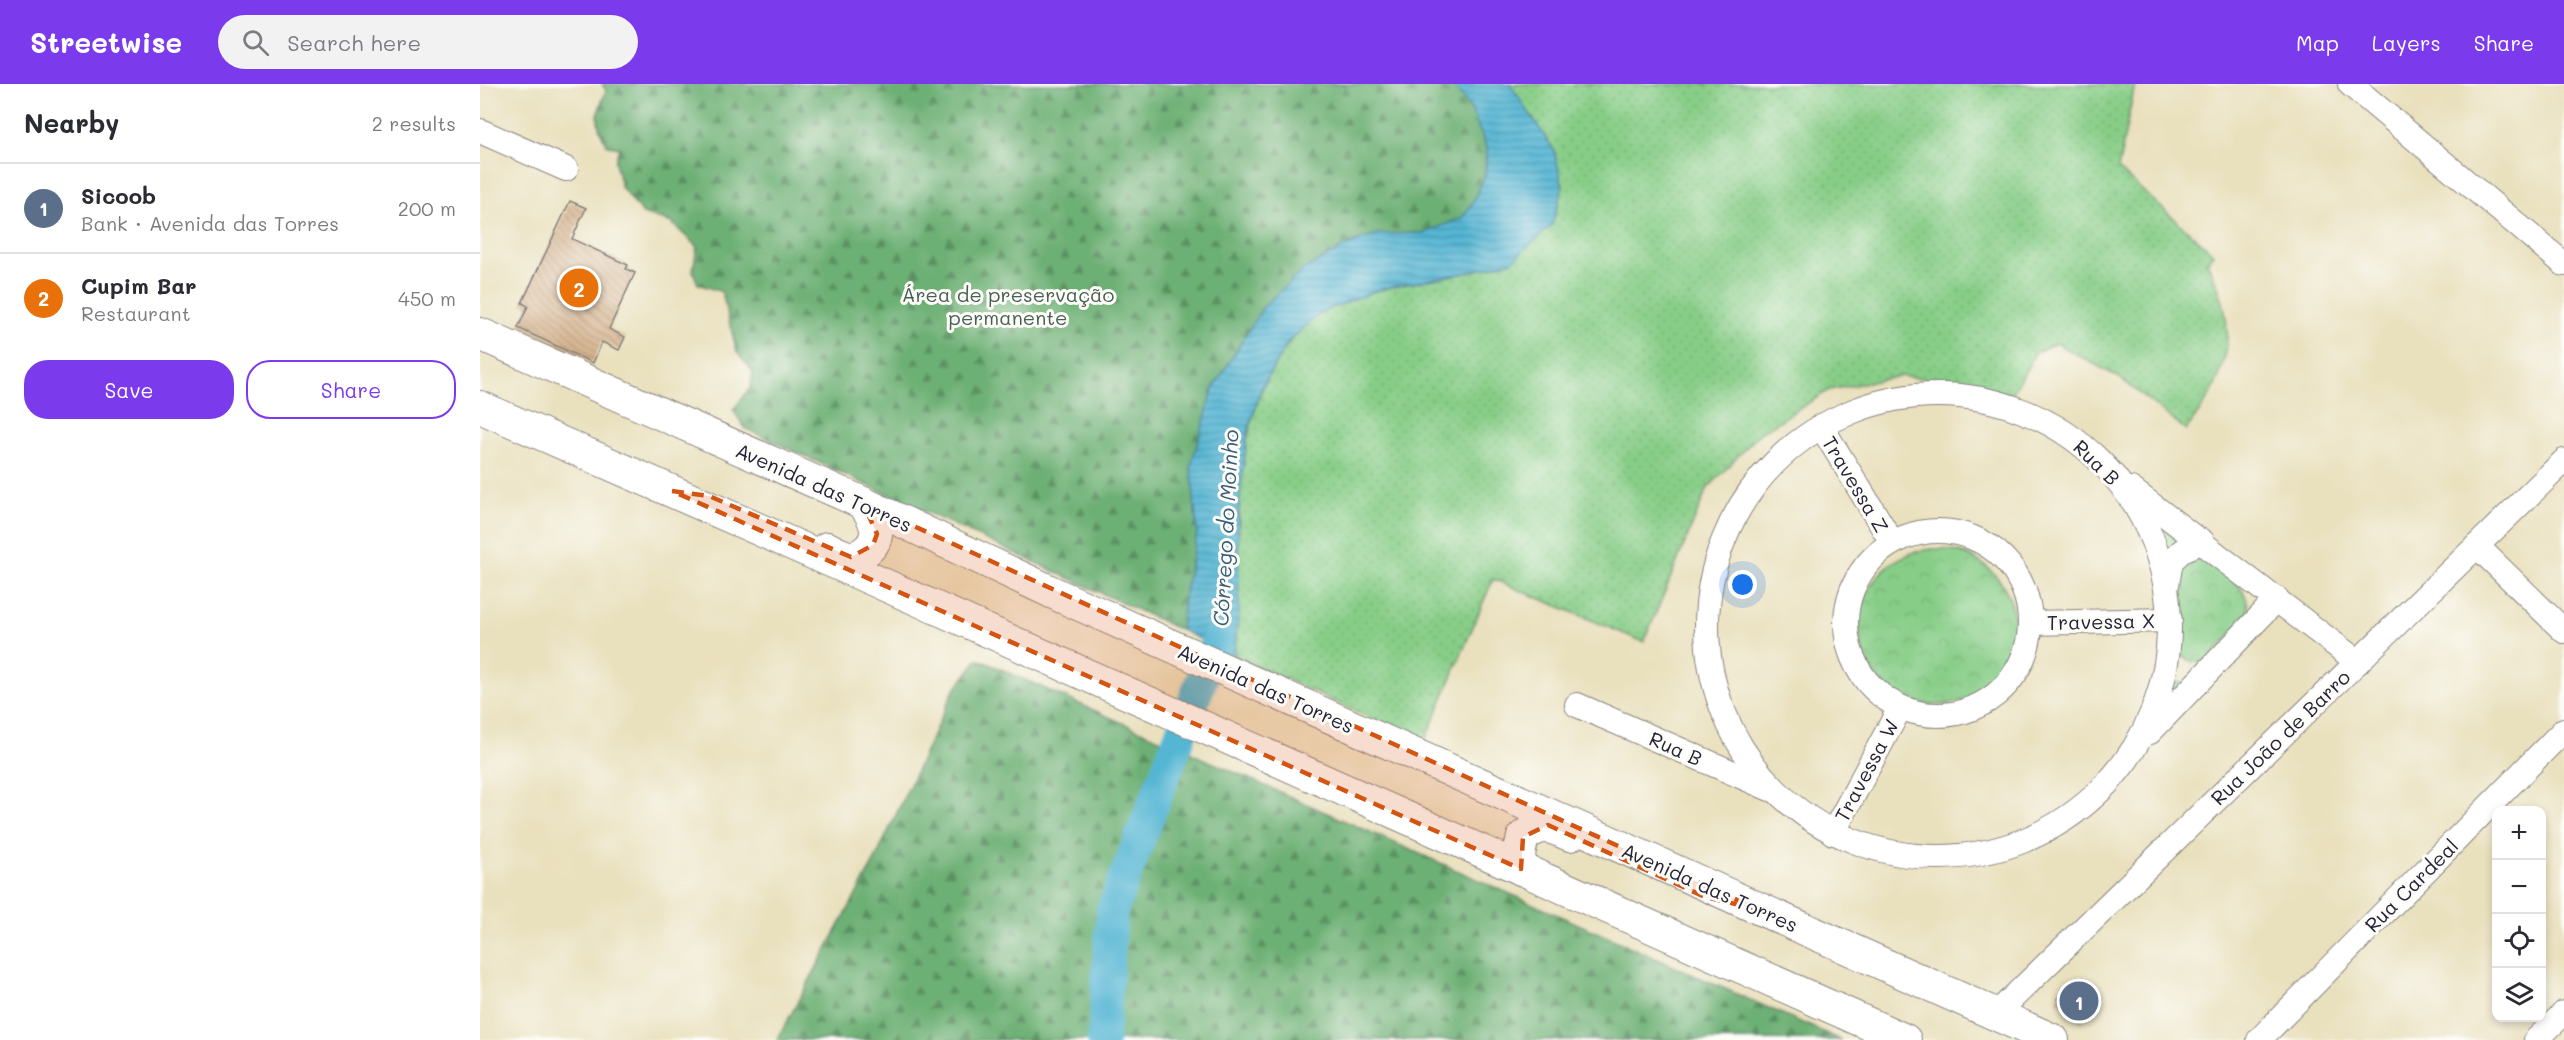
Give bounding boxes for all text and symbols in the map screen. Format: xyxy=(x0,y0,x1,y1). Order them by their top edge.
search box xyxy=(218,15,638,69)
text: Streetwise xyxy=(30,24,182,60)
icon: search xyxy=(239,26,272,59)
text: Search here xyxy=(287,28,421,57)
text: Map xyxy=(2296,29,2339,56)
text: Layers xyxy=(2372,29,2441,56)
text: Share xyxy=(2474,29,2534,56)
text: Nearby xyxy=(24,106,119,140)
text: 2 results xyxy=(372,110,456,136)
text: Sicoob xyxy=(81,181,156,210)
text: 1 xyxy=(39,195,48,221)
text: 200 m xyxy=(398,195,456,221)
text: Bank · Avenida das Torres xyxy=(81,210,339,236)
pin: 2 xyxy=(560,266,598,310)
text: Cupim Bar xyxy=(81,271,196,300)
park label: Área de preservação permanente xyxy=(902,281,1114,330)
text: 2 xyxy=(38,285,49,311)
text: 450 m xyxy=(398,285,456,311)
text: Restaurant xyxy=(81,300,191,326)
button: Save xyxy=(24,360,234,419)
button: Share xyxy=(246,360,456,419)
water label: Córrego do Moinho xyxy=(1206,429,1244,627)
street label: Travessa Z xyxy=(1817,431,1895,537)
street label: Rua B xyxy=(2068,434,2126,490)
street label: Avenida das Torres xyxy=(732,436,916,538)
your location xyxy=(1728,570,1757,599)
street label: Travessa X xyxy=(2047,607,2155,635)
street label: Avenida das Torres xyxy=(1174,637,1358,739)
street label: Rua João de Barro xyxy=(2205,663,2355,810)
street label: Travessa W xyxy=(1828,714,1904,826)
street label: Rua B xyxy=(1646,725,1706,771)
map controls xyxy=(2492,806,2546,1022)
button: + xyxy=(2492,806,2546,860)
street label: Rua Cardeal xyxy=(2359,833,2463,937)
street label: Avenida das Torres xyxy=(1618,836,1802,938)
button: − xyxy=(2492,860,2546,914)
button: locate xyxy=(2492,914,2546,968)
button: layers xyxy=(2492,968,2546,1022)
pin: 1 xyxy=(2060,978,2098,1024)

